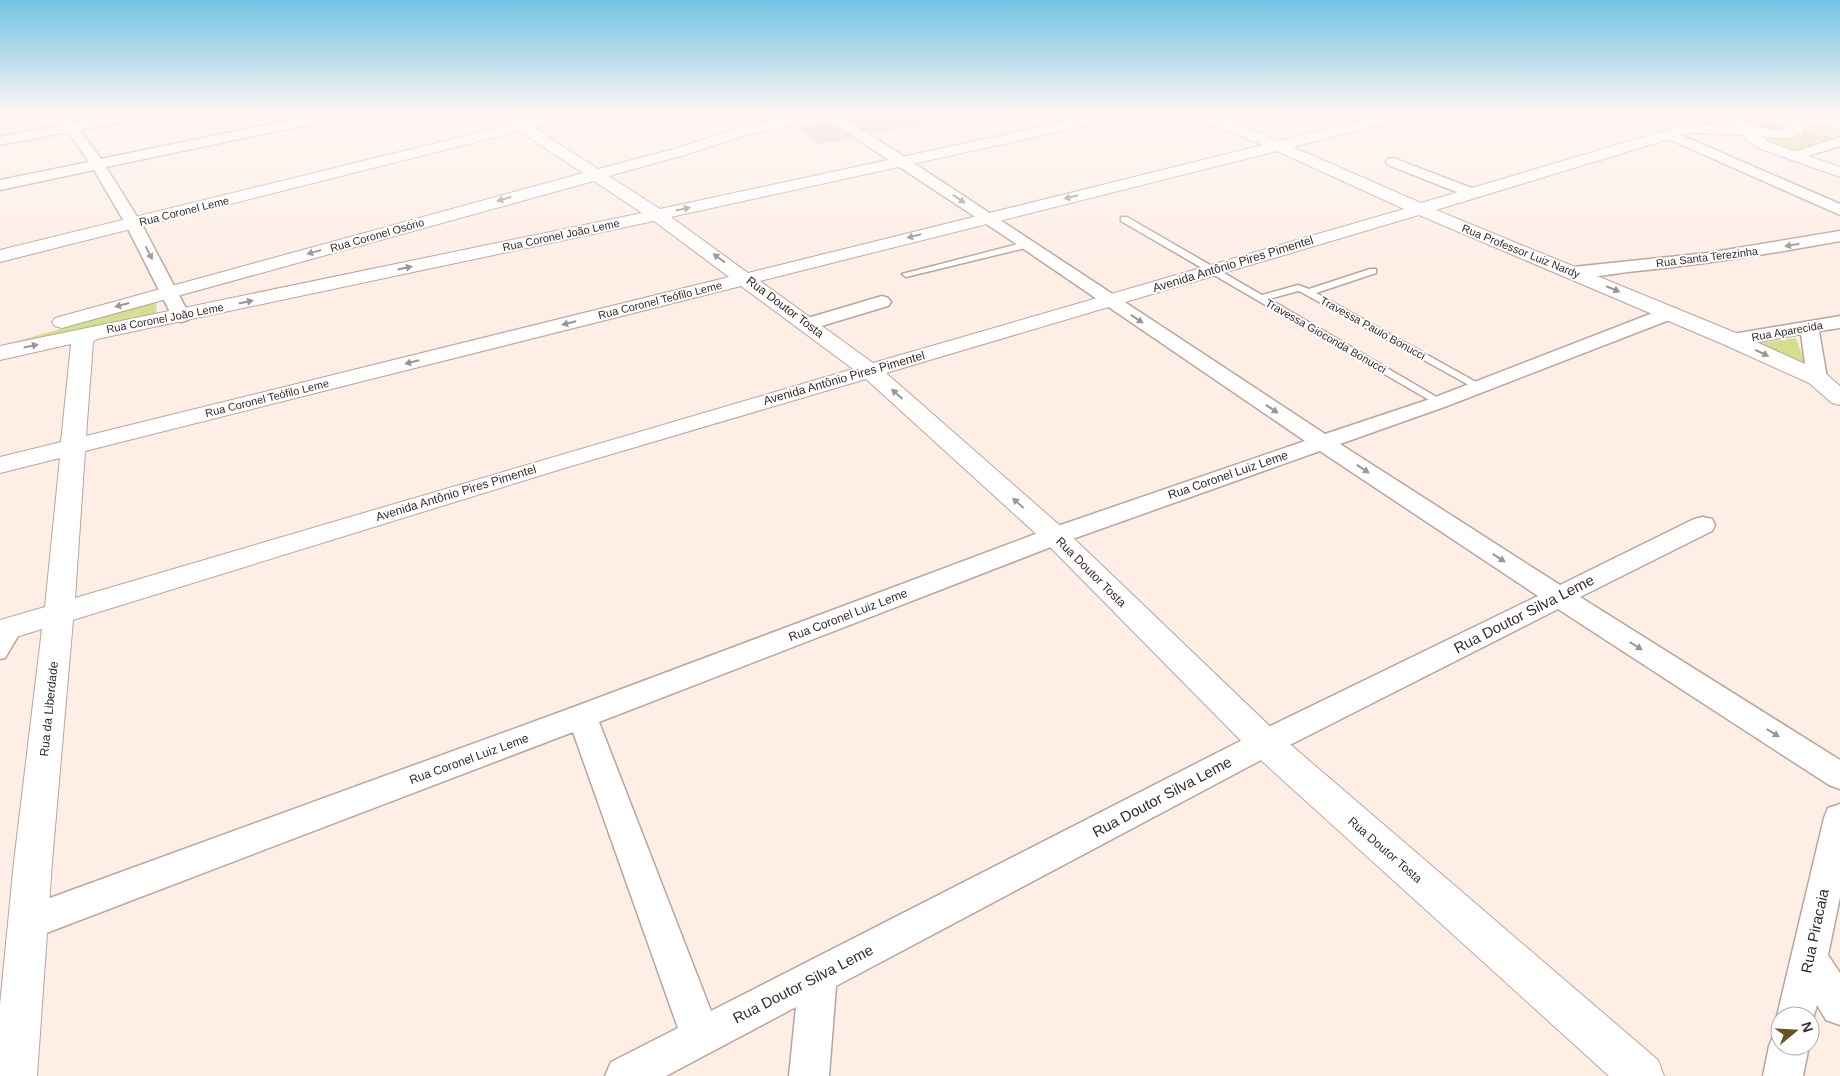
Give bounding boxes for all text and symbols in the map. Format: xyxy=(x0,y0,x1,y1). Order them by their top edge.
one-way arrow xyxy=(1064,193,1079,201)
street label: Rua Coronel Leme xyxy=(138,194,230,228)
one-way arrow xyxy=(952,194,966,204)
one-way arrow xyxy=(496,196,511,204)
one-way arrow xyxy=(676,205,691,213)
street label: Rua Coronel Osório xyxy=(329,216,425,254)
street label: Rua Coronel João Leme xyxy=(501,217,621,253)
street label: Rua Professor Luiz Nardy xyxy=(1460,222,1582,280)
one-way arrow xyxy=(906,233,921,241)
street label: Avenida Antônio Pires Pimentel xyxy=(1151,233,1315,295)
one-way arrow xyxy=(1784,241,1800,249)
street label: Rua Santa Terezinha xyxy=(1655,245,1759,269)
one-way arrow xyxy=(145,246,153,260)
one-way arrow xyxy=(306,248,321,256)
one-way arrow xyxy=(712,253,726,263)
one-way arrow xyxy=(397,264,413,272)
street label: Rua Doutor Tosta xyxy=(744,273,827,341)
street label: Rua Coronel Teófilo Leme xyxy=(597,279,723,321)
one-way arrow xyxy=(1606,285,1620,293)
street label: Travessa Paulo Bonucci xyxy=(1318,294,1428,362)
street label: Travessa Gioconda Bonucci xyxy=(1264,297,1388,375)
one-way arrow xyxy=(238,298,253,306)
street label: Rua Coronel João Leme xyxy=(105,301,225,335)
one-way arrow xyxy=(114,302,129,310)
one-way arrow xyxy=(1131,314,1144,324)
one-way arrow xyxy=(562,319,577,327)
street label: Rua Aparecida xyxy=(1750,319,1824,343)
one-way arrow xyxy=(24,342,39,350)
street label: Avenida Antônio Pires Pimentel xyxy=(762,348,926,408)
one-way arrow xyxy=(1755,349,1769,357)
one-way arrow xyxy=(404,358,419,366)
street label: Rua Coronel Teófilo Leme xyxy=(204,377,330,419)
one-way arrow xyxy=(891,389,904,400)
one-way arrow xyxy=(1266,404,1279,414)
street label: Rua Coronel Luiz Leme xyxy=(1166,448,1290,502)
street label: Avenida Antônio Pires Pimentel xyxy=(374,462,538,524)
one-way arrow xyxy=(1356,464,1370,474)
one-way arrow xyxy=(1013,497,1025,509)
street label: Rua Doutor Tosta xyxy=(1053,534,1129,610)
one-way arrow xyxy=(1492,553,1506,563)
street label: Rua Doutor Silva Leme xyxy=(1451,571,1597,656)
street label: Rua Coronel Luiz Leme xyxy=(787,586,910,644)
one-way arrow xyxy=(1629,641,1642,651)
street label: Rua da Liberdade xyxy=(37,661,61,757)
one-way arrow xyxy=(1766,728,1780,738)
street label: Rua Coronel Luiz Leme xyxy=(407,731,531,787)
street label: Rua Doutor Silva Leme xyxy=(1089,753,1234,840)
street label: Rua Doutor Tosta xyxy=(1345,814,1425,886)
street label: Rua Piracaia xyxy=(1797,886,1832,975)
street label: Rua Doutor Silva Leme xyxy=(730,941,876,1026)
north arrow xyxy=(1770,1006,1820,1056)
text: N xyxy=(1798,1020,1817,1034)

